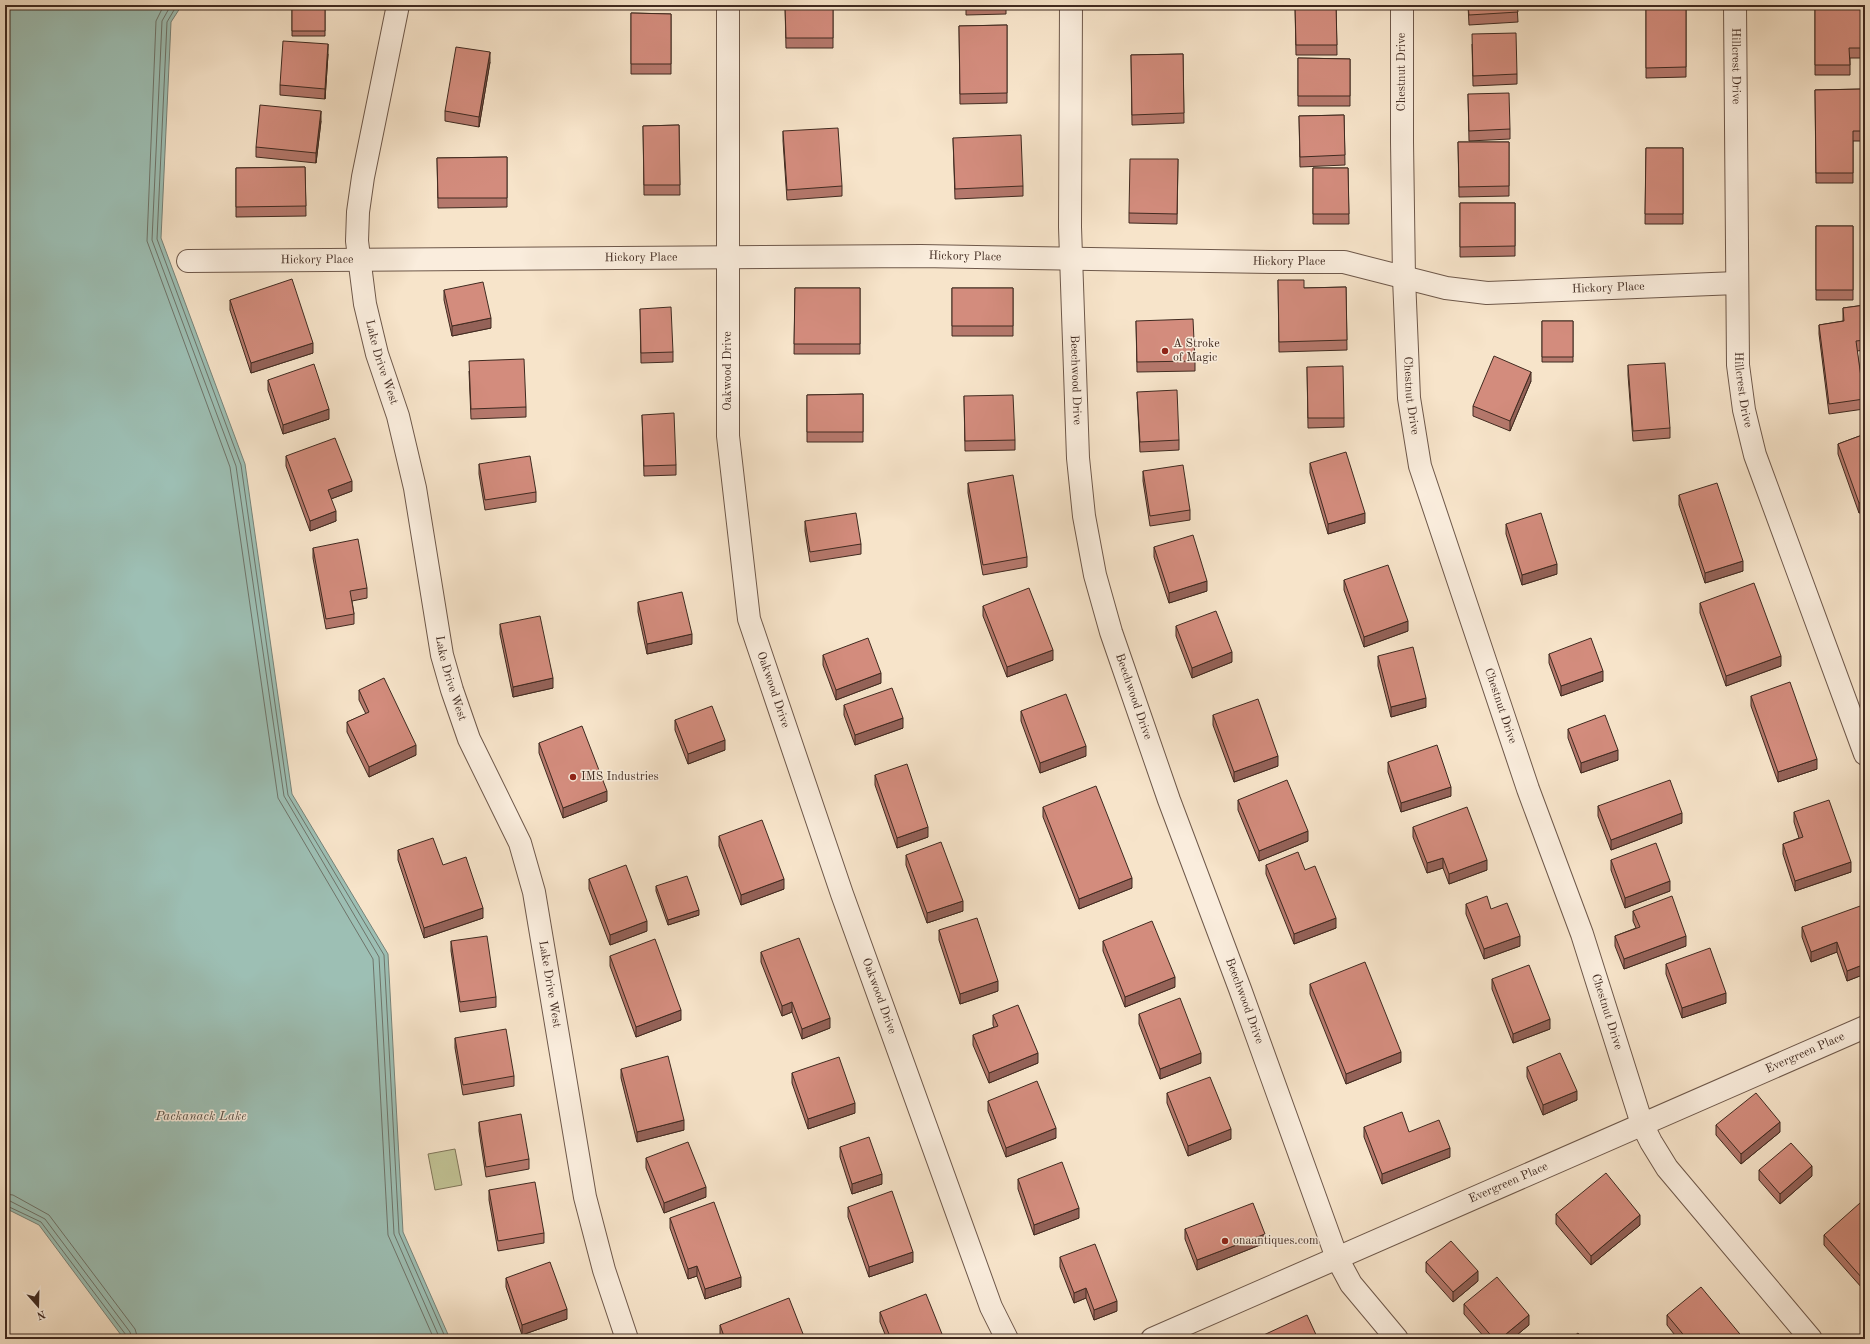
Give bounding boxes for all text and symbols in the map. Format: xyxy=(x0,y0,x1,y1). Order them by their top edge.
street label: Hillcrest Drive xyxy=(1729,28,1742,105)
street label: Chestnut Drive xyxy=(1396,32,1408,111)
street label: Hickory Place xyxy=(928,250,1002,263)
street label: Hickory Place xyxy=(604,252,678,264)
street label: Hickory Place xyxy=(280,254,354,266)
street label: Hickory Place xyxy=(1252,256,1326,268)
street label: Hickory Place xyxy=(1572,281,1645,296)
street label: Lake Drive West xyxy=(363,319,400,406)
street label: Oakwood Drive xyxy=(722,331,734,411)
street label: Beechwood Drive xyxy=(1068,335,1083,426)
place label: A Stroke of Magic xyxy=(1173,338,1220,364)
marker: A Stroke of Magic xyxy=(1160,346,1170,356)
street label: Hillcrest Drive xyxy=(1732,352,1754,429)
street label: Chestnut Drive xyxy=(1401,356,1421,436)
street label: Lake Drive West xyxy=(433,635,468,722)
street label: Oakwood Drive xyxy=(755,650,792,730)
street label: Beechwood Drive xyxy=(1113,652,1154,742)
street label: Chestnut Drive xyxy=(1482,667,1519,746)
place label: IMS Industries xyxy=(581,771,659,783)
marker: IMS Industries xyxy=(568,772,578,782)
street label: Lake Drive West xyxy=(536,940,563,1029)
street label: Oakwood Drive xyxy=(860,957,898,1036)
street label: Beechwood Drive xyxy=(1223,957,1265,1046)
street label: Chestnut Drive xyxy=(1589,972,1624,1052)
street label: Evergreen Place xyxy=(1764,1030,1847,1076)
water label: Packanack Lake xyxy=(154,1110,247,1123)
street label: Evergreen Place xyxy=(1467,1160,1550,1206)
place label: onaantiques.com xyxy=(1233,1235,1319,1247)
marker: onaantiques.com xyxy=(1220,1236,1230,1246)
north arrow xyxy=(18,1286,58,1326)
text: N xyxy=(35,1307,47,1321)

